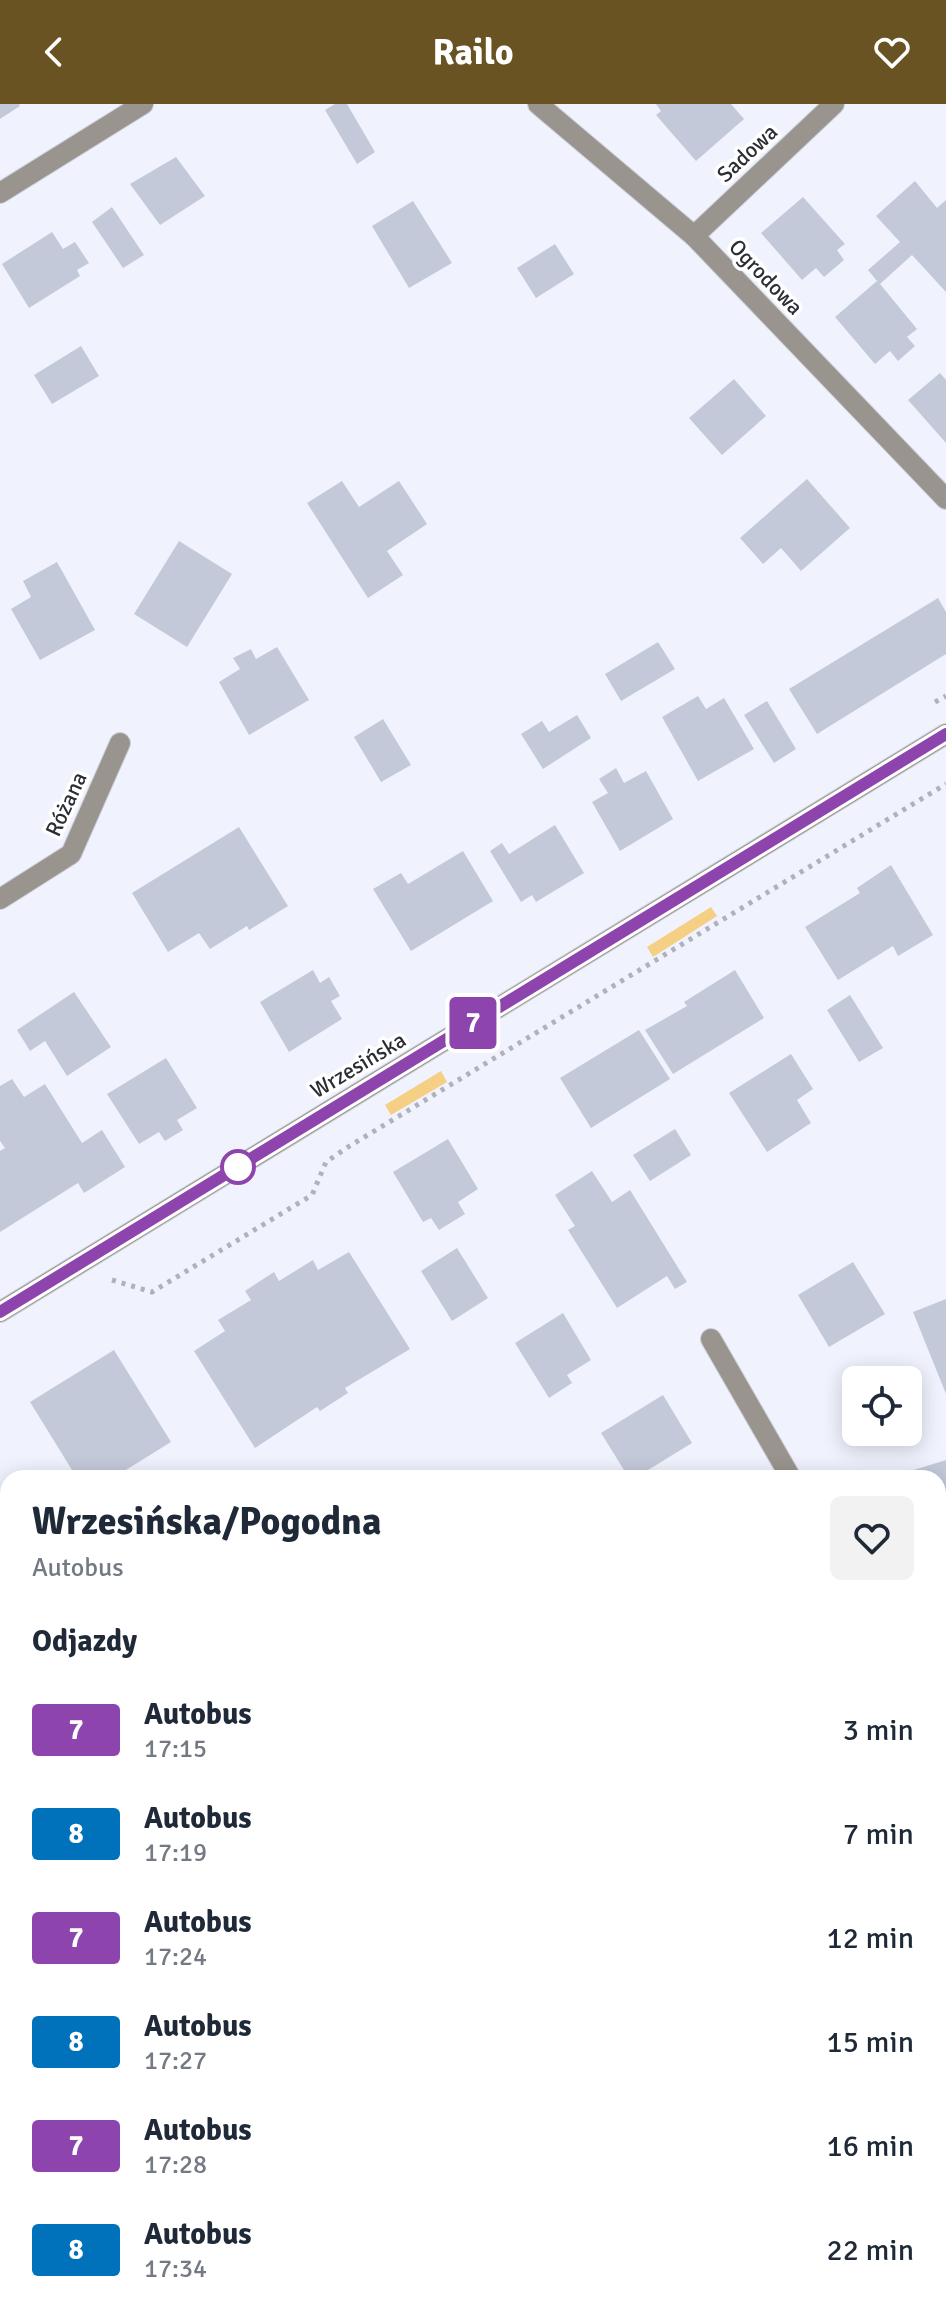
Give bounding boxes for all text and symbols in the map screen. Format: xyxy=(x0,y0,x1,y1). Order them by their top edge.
icon: back xyxy=(32,30,76,74)
text: Railo xyxy=(433,30,513,75)
icon: heart xyxy=(870,30,914,74)
street label: Sadowa xyxy=(711,118,783,188)
street label: Ogrodowa xyxy=(723,233,809,321)
street label: Różana xyxy=(39,767,93,841)
line badge: 7 xyxy=(447,997,499,1049)
text: 7 xyxy=(465,1006,481,1040)
street label: Wrzesińska xyxy=(305,1026,411,1104)
unlabelled marker xyxy=(221,1150,255,1184)
map controls xyxy=(842,1366,922,1446)
button: locate xyxy=(842,1366,922,1446)
button: heart xyxy=(830,1496,914,1580)
text: Wrzesińska/Pogodna xyxy=(32,1498,381,1545)
text: Autobus xyxy=(32,1552,124,1584)
text: Odjazdy xyxy=(32,1623,137,1660)
text: Autobus xyxy=(144,1696,252,1733)
text: 3 min xyxy=(843,1712,914,1749)
text: 7 xyxy=(68,1713,84,1747)
text: 17:15 xyxy=(144,1733,207,1765)
text: Autobus xyxy=(144,1800,252,1837)
text: 7 min xyxy=(843,1816,914,1853)
text: 8 xyxy=(68,1817,84,1851)
text: 17:19 xyxy=(144,1837,207,1869)
text: Autobus xyxy=(144,1904,252,1941)
text: 12 min xyxy=(827,1920,914,1957)
text: 7 xyxy=(68,1921,84,1955)
text: 17:24 xyxy=(144,1941,207,1973)
text: Autobus xyxy=(144,2008,252,2045)
text: 15 min xyxy=(827,2024,914,2061)
text: 8 xyxy=(68,2025,84,2059)
text: 17:27 xyxy=(144,2045,207,2077)
text: Autobus xyxy=(144,2112,252,2149)
text: 16 min xyxy=(827,2128,914,2165)
text: 7 xyxy=(68,2129,84,2163)
text: 17:28 xyxy=(144,2149,207,2181)
text: Autobus xyxy=(144,2216,252,2253)
text: 22 min xyxy=(827,2232,914,2269)
text: 8 xyxy=(68,2233,84,2267)
text: 17:34 xyxy=(144,2253,207,2285)

